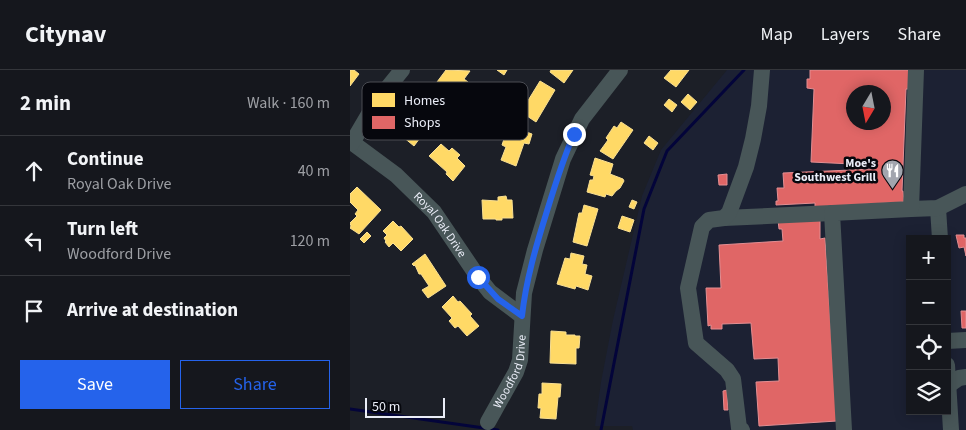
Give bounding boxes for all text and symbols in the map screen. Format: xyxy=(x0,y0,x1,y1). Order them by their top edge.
text: Citynav xyxy=(25,17,106,52)
text: Map xyxy=(761,22,793,47)
text: Layers xyxy=(821,22,870,47)
text: Share xyxy=(898,22,941,47)
legend xyxy=(362,82,528,140)
north arrow xyxy=(846,85,891,130)
text: 2 min xyxy=(20,88,71,118)
text: Homes xyxy=(404,91,445,111)
text: Walk · 160 m xyxy=(247,92,330,114)
text: Shops xyxy=(404,113,440,133)
route end xyxy=(563,123,586,146)
text: Continue xyxy=(67,146,144,173)
place label: Moe's Southwest Grill xyxy=(794,155,877,186)
icon: ahead xyxy=(20,157,48,185)
restaurant icon: Moe's Southwest Grill xyxy=(880,158,904,189)
text: 40 m xyxy=(298,160,330,182)
text: Royal Oak Drive xyxy=(67,173,172,195)
street label: Royal Oak Drive xyxy=(410,188,471,261)
text: Turn left xyxy=(67,216,138,243)
icon: left xyxy=(20,227,48,255)
text: 120 m xyxy=(290,230,330,252)
map controls xyxy=(906,235,951,415)
button: + xyxy=(906,235,951,280)
text: Woodford Drive xyxy=(67,243,171,265)
route start xyxy=(467,266,490,289)
button: − xyxy=(906,280,951,325)
icon: arrive xyxy=(20,297,48,325)
text: Arrive at destination xyxy=(67,297,238,324)
button: locate xyxy=(906,325,951,370)
street label: Woodford Drive xyxy=(489,334,530,411)
button: Save xyxy=(20,360,170,409)
button: Share xyxy=(180,360,330,409)
button: layers xyxy=(906,370,951,415)
scale bar xyxy=(365,395,445,418)
text: 50 m xyxy=(372,397,400,417)

